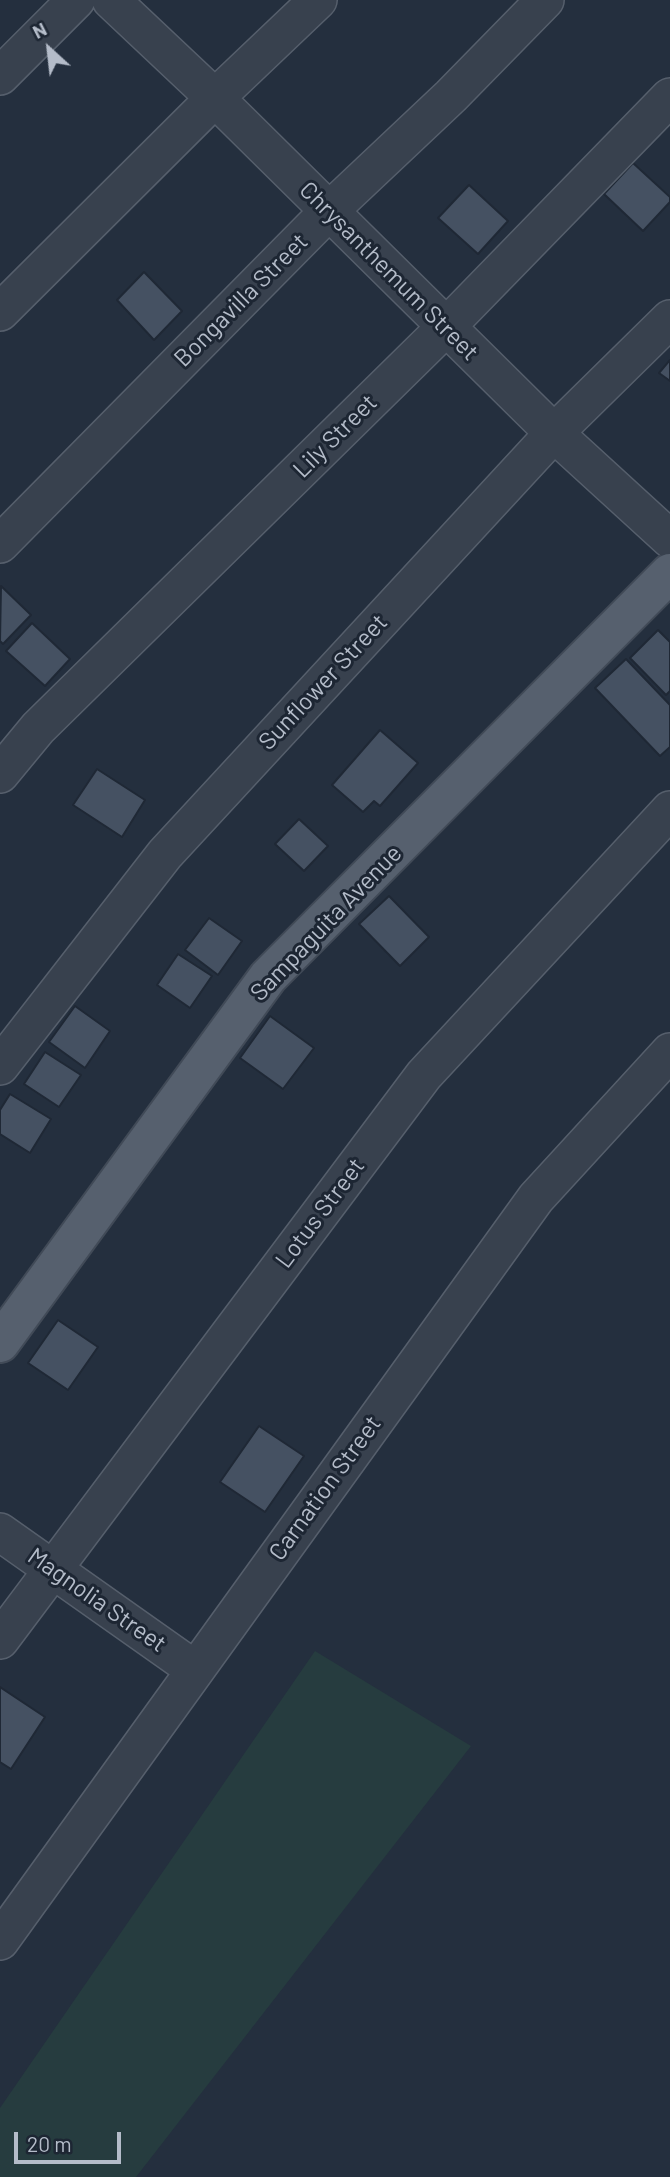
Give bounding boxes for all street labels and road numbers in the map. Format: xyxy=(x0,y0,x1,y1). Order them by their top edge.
street label: Chrysanthemum Street xyxy=(294,176,484,366)
street label: Bongavilla Street xyxy=(168,227,314,373)
street label: Lily Street xyxy=(287,388,383,484)
street label: Sunflower Street xyxy=(253,608,393,756)
street label: Sampaguita Avenue xyxy=(244,839,408,1007)
street label: Lotus Street xyxy=(269,1152,371,1274)
street label: Carnation Street xyxy=(263,1410,387,1566)
street label: Magnolia Street xyxy=(22,1542,172,1658)

